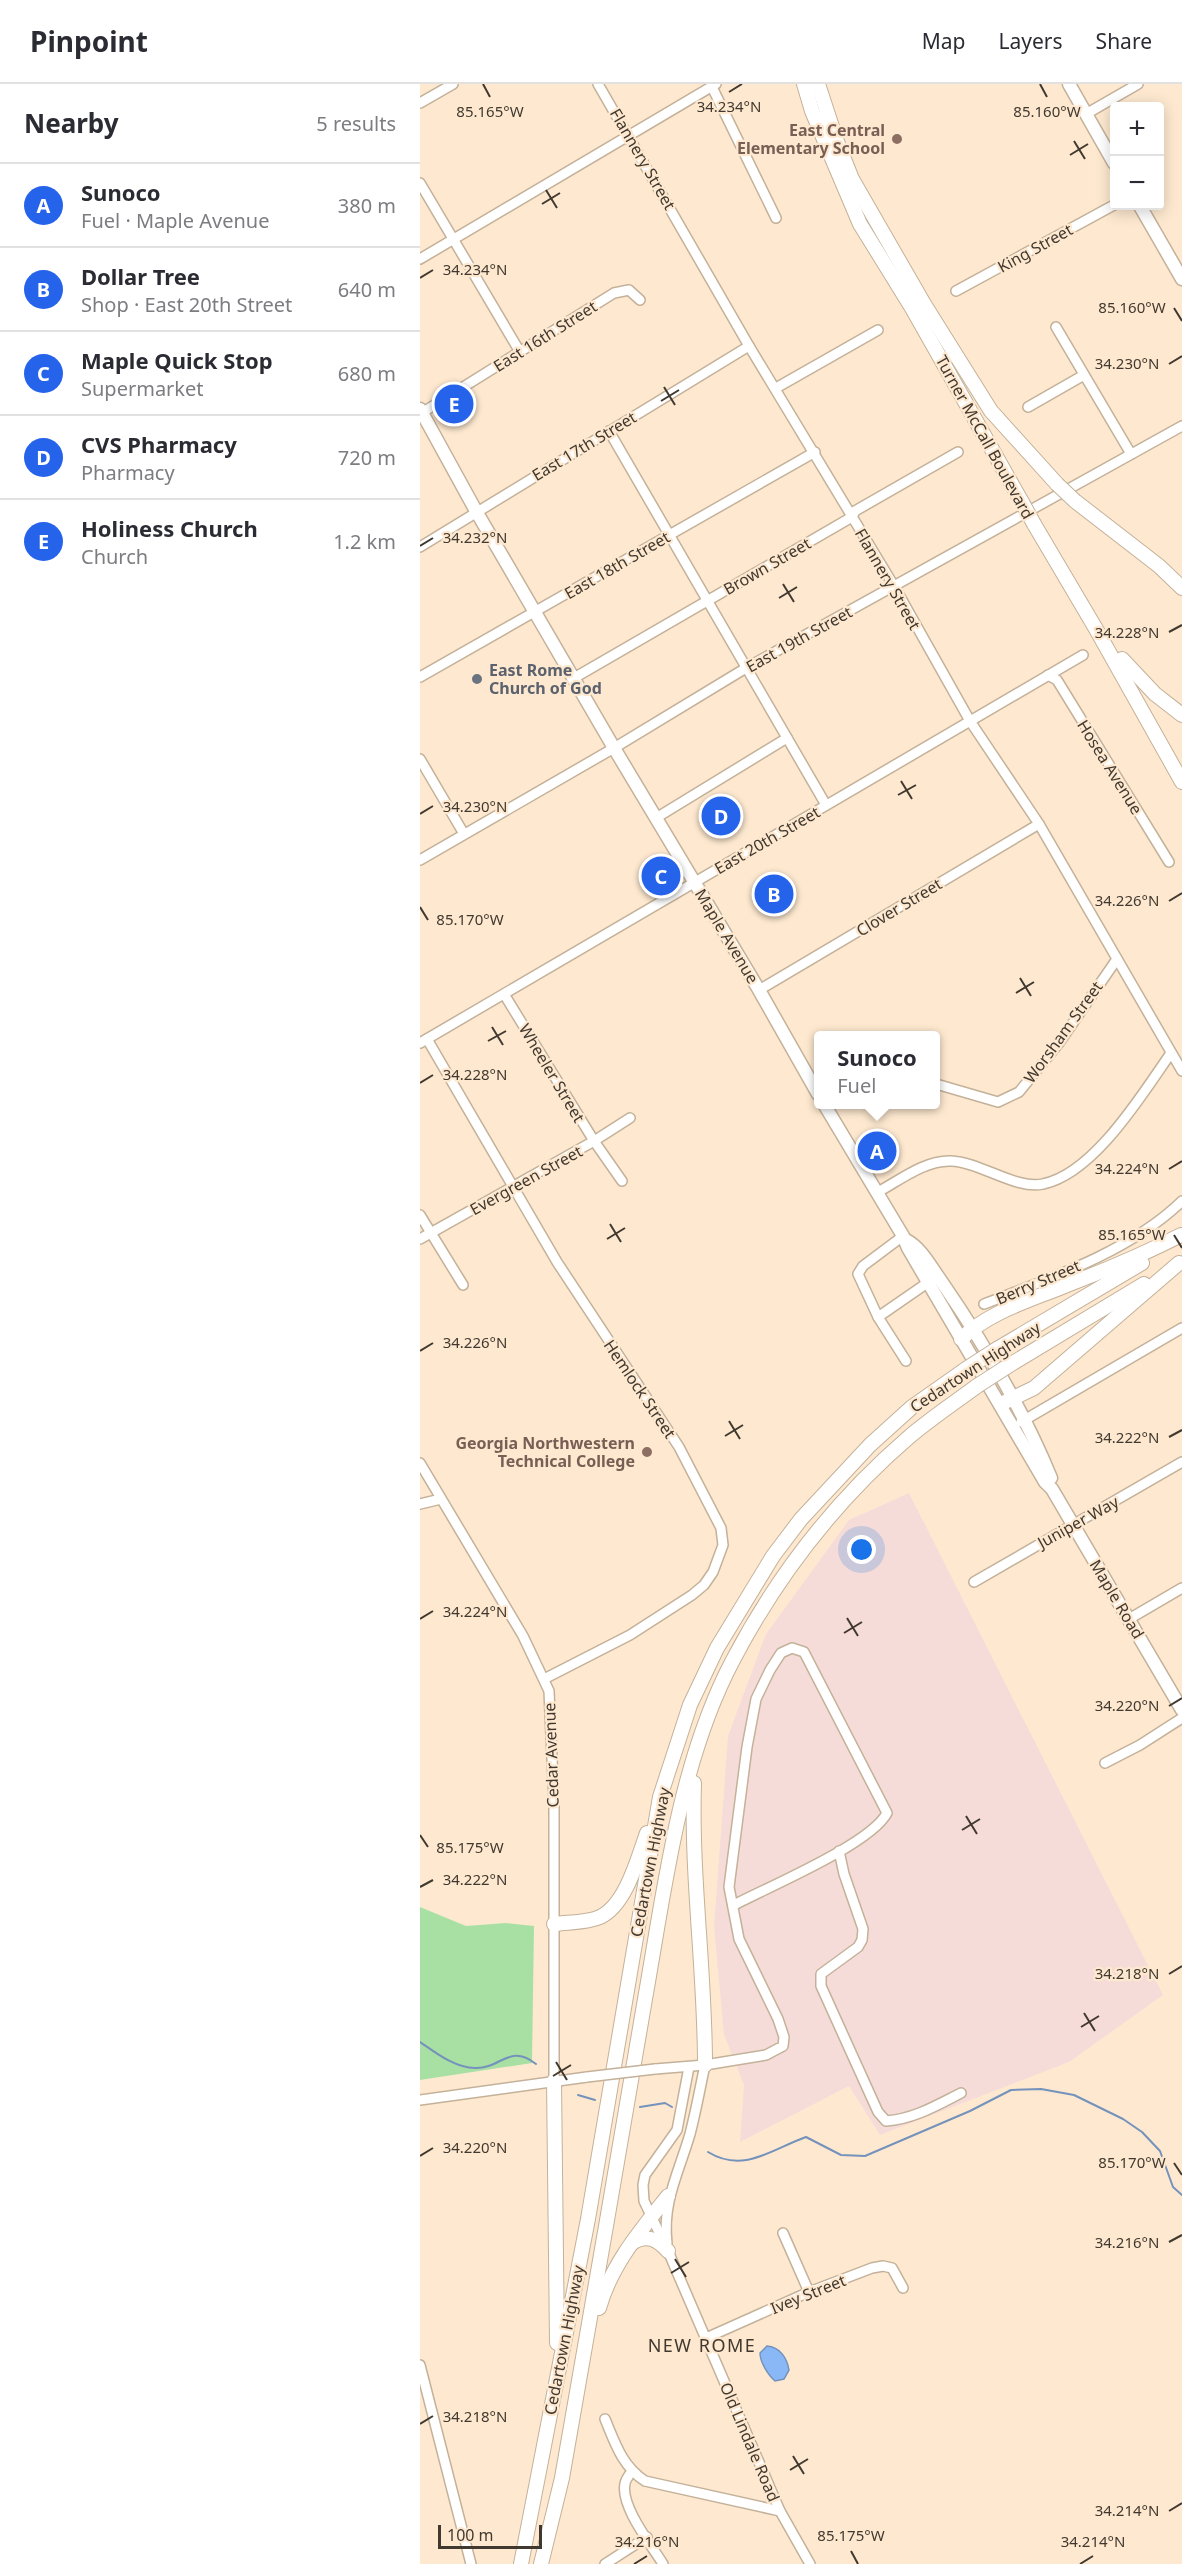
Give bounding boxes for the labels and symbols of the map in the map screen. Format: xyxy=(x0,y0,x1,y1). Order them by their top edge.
text: 34.234°N xyxy=(697,96,761,116)
text: 85.165°W xyxy=(456,101,524,121)
text: 85.160°W xyxy=(1013,101,1081,121)
street label: Flannery Street xyxy=(605,104,681,214)
place label: East Central Elementary School xyxy=(737,119,885,159)
marker: East Central Elementary School xyxy=(890,132,904,146)
street label: King Street xyxy=(994,218,1077,278)
text: 34.234°N xyxy=(443,259,507,279)
street label: East 16th Street xyxy=(489,295,601,377)
text: 85.160°W xyxy=(1098,297,1166,317)
street label: Turner McCall Boulevard xyxy=(931,351,1039,523)
text: 34.230°N xyxy=(1095,353,1159,373)
pin: E xyxy=(435,382,474,426)
street label: East 17th Street xyxy=(528,406,641,486)
street label: Flannery Street xyxy=(850,524,926,634)
street label: East 18th Street xyxy=(560,526,674,604)
text: 34.232°N xyxy=(443,527,507,547)
street label: Brown Street xyxy=(719,532,815,600)
street label: East 19th Street xyxy=(742,601,856,677)
text: 34.228°N xyxy=(1095,622,1159,642)
place label: East Rome Church of God xyxy=(489,659,602,699)
marker: East Rome Church of God xyxy=(470,672,484,686)
street label: Hosea Avenue xyxy=(1072,716,1148,818)
pin: D xyxy=(702,794,740,838)
text: 34.230°N xyxy=(443,796,507,816)
street label: East 20th Street xyxy=(710,801,824,879)
pin: C xyxy=(642,854,680,898)
pin: B xyxy=(754,872,794,916)
street label: Clover Street xyxy=(852,873,946,941)
street label: Maple Avenue xyxy=(690,885,764,987)
text: 34.226°N xyxy=(1095,890,1159,910)
text: 85.170°W xyxy=(436,909,504,929)
street label: Worsham Street xyxy=(1018,976,1108,1087)
street label: Wheeler Street xyxy=(514,1020,590,1127)
text: 34.228°N xyxy=(443,1064,507,1084)
pin: A xyxy=(858,1128,896,1174)
street label: Evergreen Street xyxy=(466,1140,586,1220)
text: 34.224°N xyxy=(1095,1158,1159,1178)
text: 85.165°W xyxy=(1098,1224,1166,1244)
street label: Berry Street xyxy=(992,1254,1084,1310)
street label: Cedartown Highway xyxy=(905,1316,1045,1418)
text: 34.226°N xyxy=(443,1332,507,1352)
street label: Hemlock Street xyxy=(599,1335,681,1443)
text: 34.222°N xyxy=(1095,1427,1159,1447)
place label: Georgia Northwestern Technical College xyxy=(455,1432,635,1472)
marker: Georgia Northwestern Technical College xyxy=(640,1445,654,1459)
street label: Juniper Way xyxy=(1032,1490,1123,1554)
your location xyxy=(847,1535,876,1564)
street label: Maple Road xyxy=(1085,1555,1149,1643)
text: 34.224°N xyxy=(443,1601,507,1621)
text: 34.220°N xyxy=(1095,1695,1159,1715)
street label: Cedar Avenue xyxy=(538,1702,564,1808)
street label: Cedartown Highway xyxy=(625,1785,675,1939)
text: 85.175°W xyxy=(436,1837,504,1857)
text: 34.222°N xyxy=(443,1869,507,1889)
text: 34.218°N xyxy=(1095,1963,1159,1983)
text: 34.220°N xyxy=(443,2137,507,2157)
text: 85.170°W xyxy=(1098,2152,1166,2172)
text: 34.216°N xyxy=(1095,2232,1159,2252)
street label: Cedartown Highway xyxy=(539,2263,589,2417)
street label: Ivey Street xyxy=(767,2269,849,2319)
district label: NEW ROME xyxy=(648,2333,756,2357)
street label: Old Lindale Road xyxy=(715,2379,785,2505)
text: 34.218°N xyxy=(443,2406,507,2426)
text: 34.214°N xyxy=(1095,2500,1159,2520)
scale bar xyxy=(438,2522,542,2550)
text: 85.175°W xyxy=(817,2525,885,2545)
text: 34.216°N xyxy=(615,2531,679,2551)
text: 34.214°N xyxy=(1061,2531,1125,2551)

